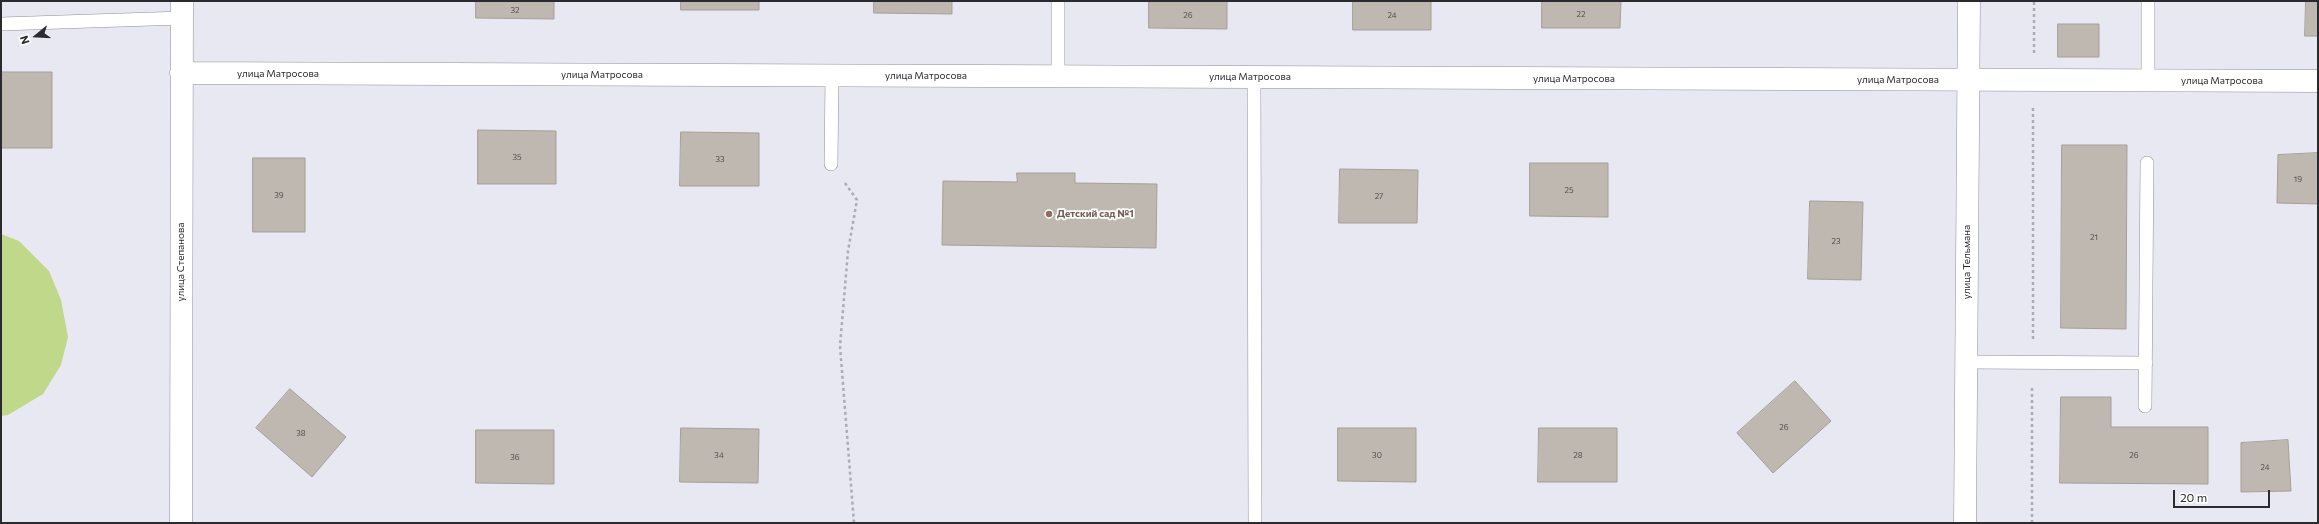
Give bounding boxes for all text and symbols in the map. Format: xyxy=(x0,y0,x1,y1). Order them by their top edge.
house number: 32 xyxy=(511,5,519,15)
house number: 22 xyxy=(1577,9,1585,19)
house number: 26 xyxy=(1183,10,1193,20)
house number: 24 xyxy=(1387,10,1397,20)
north arrow xyxy=(16,16,56,56)
text: N xyxy=(17,34,32,46)
street label: улица Матросова xyxy=(237,68,319,80)
street label: улица Матросова xyxy=(561,69,643,81)
street label: улица Матросова xyxy=(885,70,967,82)
street label: улица Матросова xyxy=(1209,71,1291,83)
street label: улица Матросова xyxy=(1533,73,1615,85)
street label: улица Матросова xyxy=(1857,74,1939,86)
street label: улица Матросова xyxy=(2181,75,2263,87)
house number: 35 xyxy=(512,152,522,162)
house number: 33 xyxy=(715,154,725,164)
house number: 19 xyxy=(2294,174,2302,184)
house number: 25 xyxy=(1564,185,1574,195)
house number: 39 xyxy=(274,190,284,200)
house number: 27 xyxy=(1375,191,1383,201)
place label: Детский сад №1 xyxy=(1057,208,1134,220)
marker: Детский сад №1 xyxy=(1044,209,1054,219)
street label: улица Степанова xyxy=(175,223,187,301)
street label: улица Тельмана xyxy=(1961,225,1973,299)
house number: 21 xyxy=(2090,232,2098,242)
house number: 23 xyxy=(1832,236,1840,246)
house number: 26 xyxy=(1779,422,1789,432)
house number: 38 xyxy=(296,428,306,438)
house number: 34 xyxy=(714,450,724,460)
house number: 30 xyxy=(1372,450,1382,460)
house number: 28 xyxy=(1573,450,1583,460)
house number: 26 xyxy=(2129,450,2139,460)
house number: 36 xyxy=(510,452,520,462)
house number: 24 xyxy=(2260,462,2270,472)
scale bar xyxy=(2175,482,2272,508)
text: 20 m xyxy=(2180,490,2207,504)

